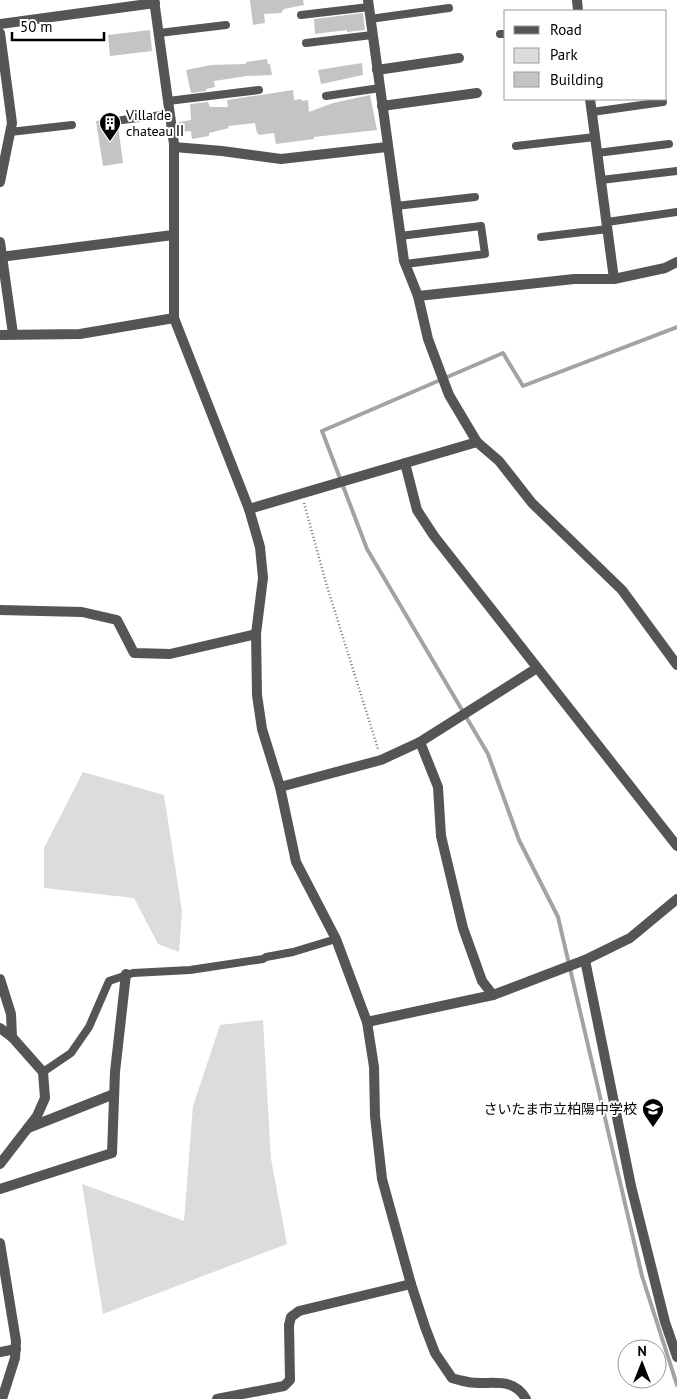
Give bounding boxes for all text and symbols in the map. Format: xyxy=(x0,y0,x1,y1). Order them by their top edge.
scale bar xyxy=(12,10,105,42)
legend xyxy=(504,10,667,100)
text: 50 m xyxy=(20,17,53,36)
text: Road xyxy=(550,20,582,39)
text: Park xyxy=(550,45,578,64)
text: Building xyxy=(550,70,604,89)
place label: Villa de chateauⅡ xyxy=(125,106,187,140)
building icon: Villa de chateauⅡ xyxy=(98,111,122,142)
school or university icon: さいたま市立柏陽中学校 xyxy=(641,1097,665,1128)
place label: さいたま市立柏陽中学校 xyxy=(483,1100,637,1118)
north arrow xyxy=(617,1339,667,1389)
text: N xyxy=(637,1342,647,1360)

